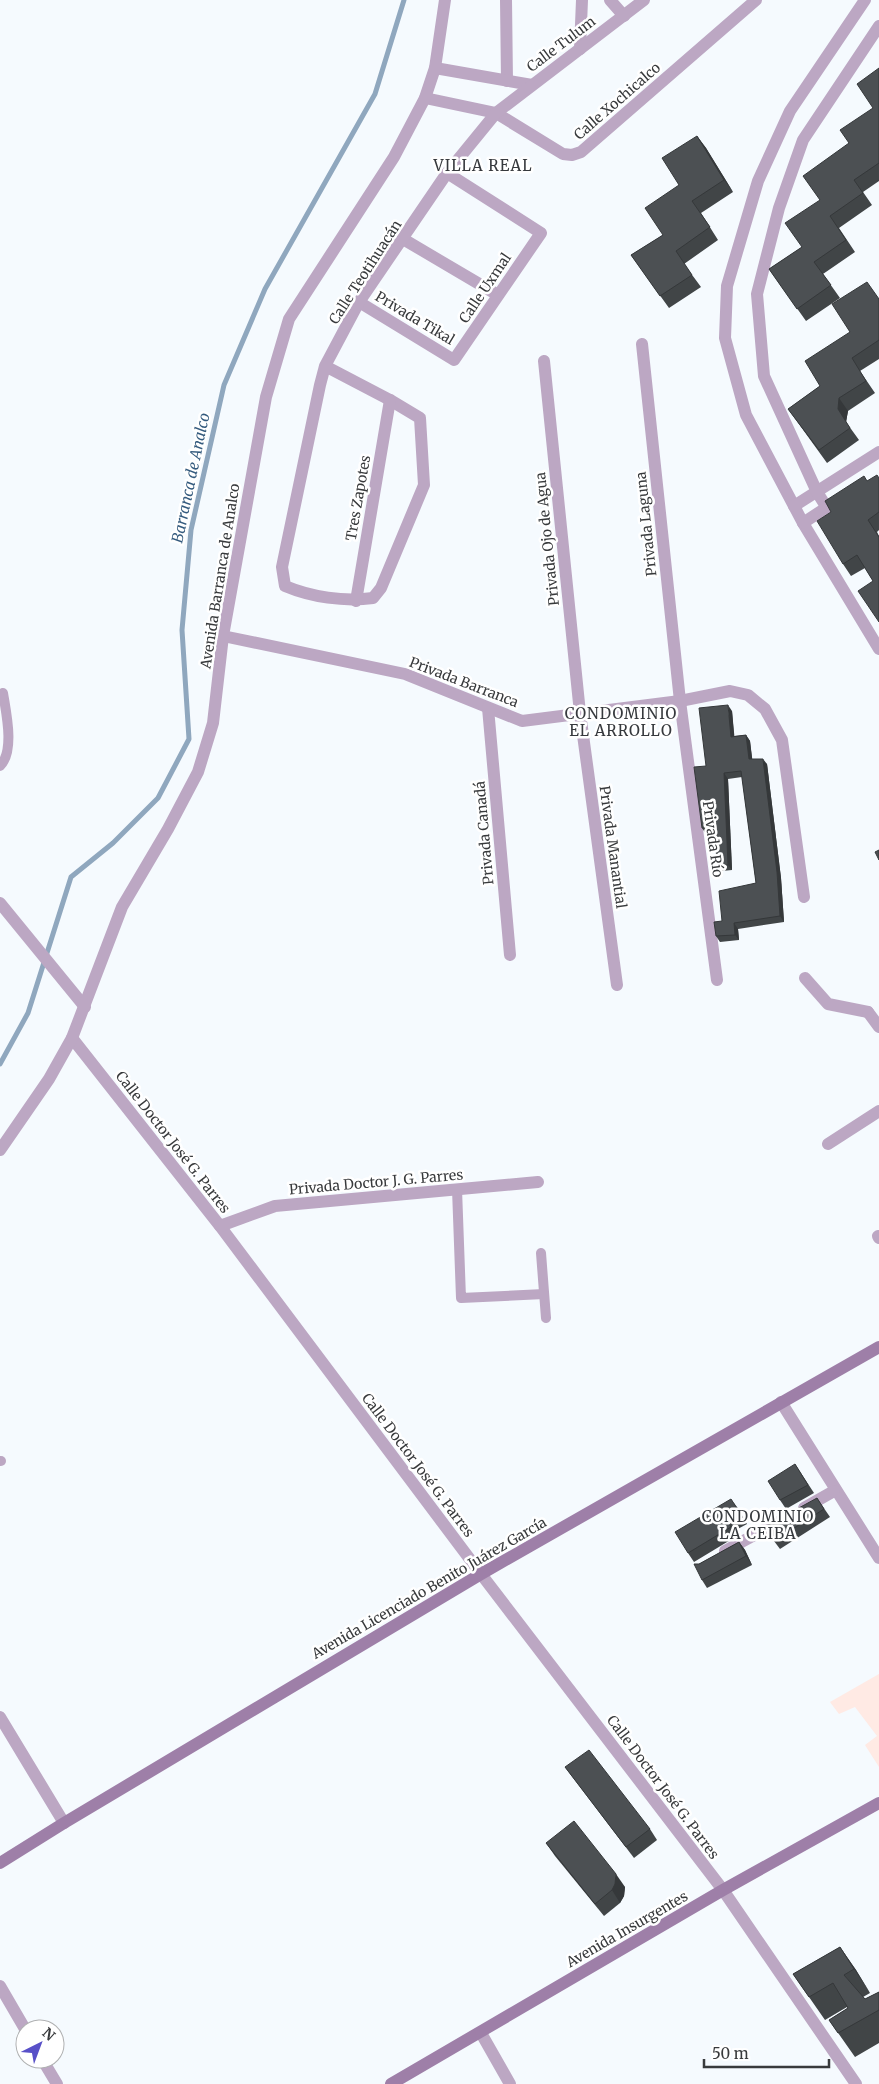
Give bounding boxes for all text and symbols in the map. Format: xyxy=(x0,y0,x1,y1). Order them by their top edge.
street label: Calle Tulum xyxy=(523,12,599,76)
street label: Calle Xochicalco xyxy=(570,58,664,144)
district label: VILLA REAL xyxy=(432,156,533,175)
street label: Calle Teotihuacán xyxy=(325,217,405,327)
street label: Calle Uxmal xyxy=(455,249,515,326)
street label: Privada Tikal xyxy=(372,287,459,349)
water label: Barranca de Analco xyxy=(167,411,214,545)
street label: Tres Zapotes xyxy=(342,454,374,542)
street label: Privada Laguna xyxy=(632,470,660,577)
street label: Privada Ojo de Agua xyxy=(531,471,563,607)
street label: Avenida Barranca de Analco xyxy=(196,482,244,671)
street label: Privada Barranca xyxy=(407,653,522,711)
district label: CONDOMINIO EL ARROLLO xyxy=(565,704,677,740)
street label: Privada Canadá xyxy=(470,780,498,886)
street label: Privada Manantial xyxy=(595,785,631,910)
street label: Privada Río xyxy=(699,800,727,878)
street label: Calle Doctor José G. Parres xyxy=(112,1067,234,1217)
street label: Privada Doctor J. G. Parres xyxy=(288,1165,464,1199)
street label: Calle Doctor José G. Parres xyxy=(358,1389,478,1541)
district label: CONDOMINIO LA CEIBA xyxy=(702,1507,814,1543)
street label: Avenida Licenciado Benito Juárez García xyxy=(308,1513,550,1663)
street label: Calle Doctor José G. Parres xyxy=(603,1711,723,1863)
street label: Avenida Insurgentes xyxy=(562,1887,691,1972)
north arrow xyxy=(15,2019,65,2069)
text: N xyxy=(39,2024,59,2045)
scale bar xyxy=(704,2036,829,2068)
text: 50 m xyxy=(712,2044,749,2063)

